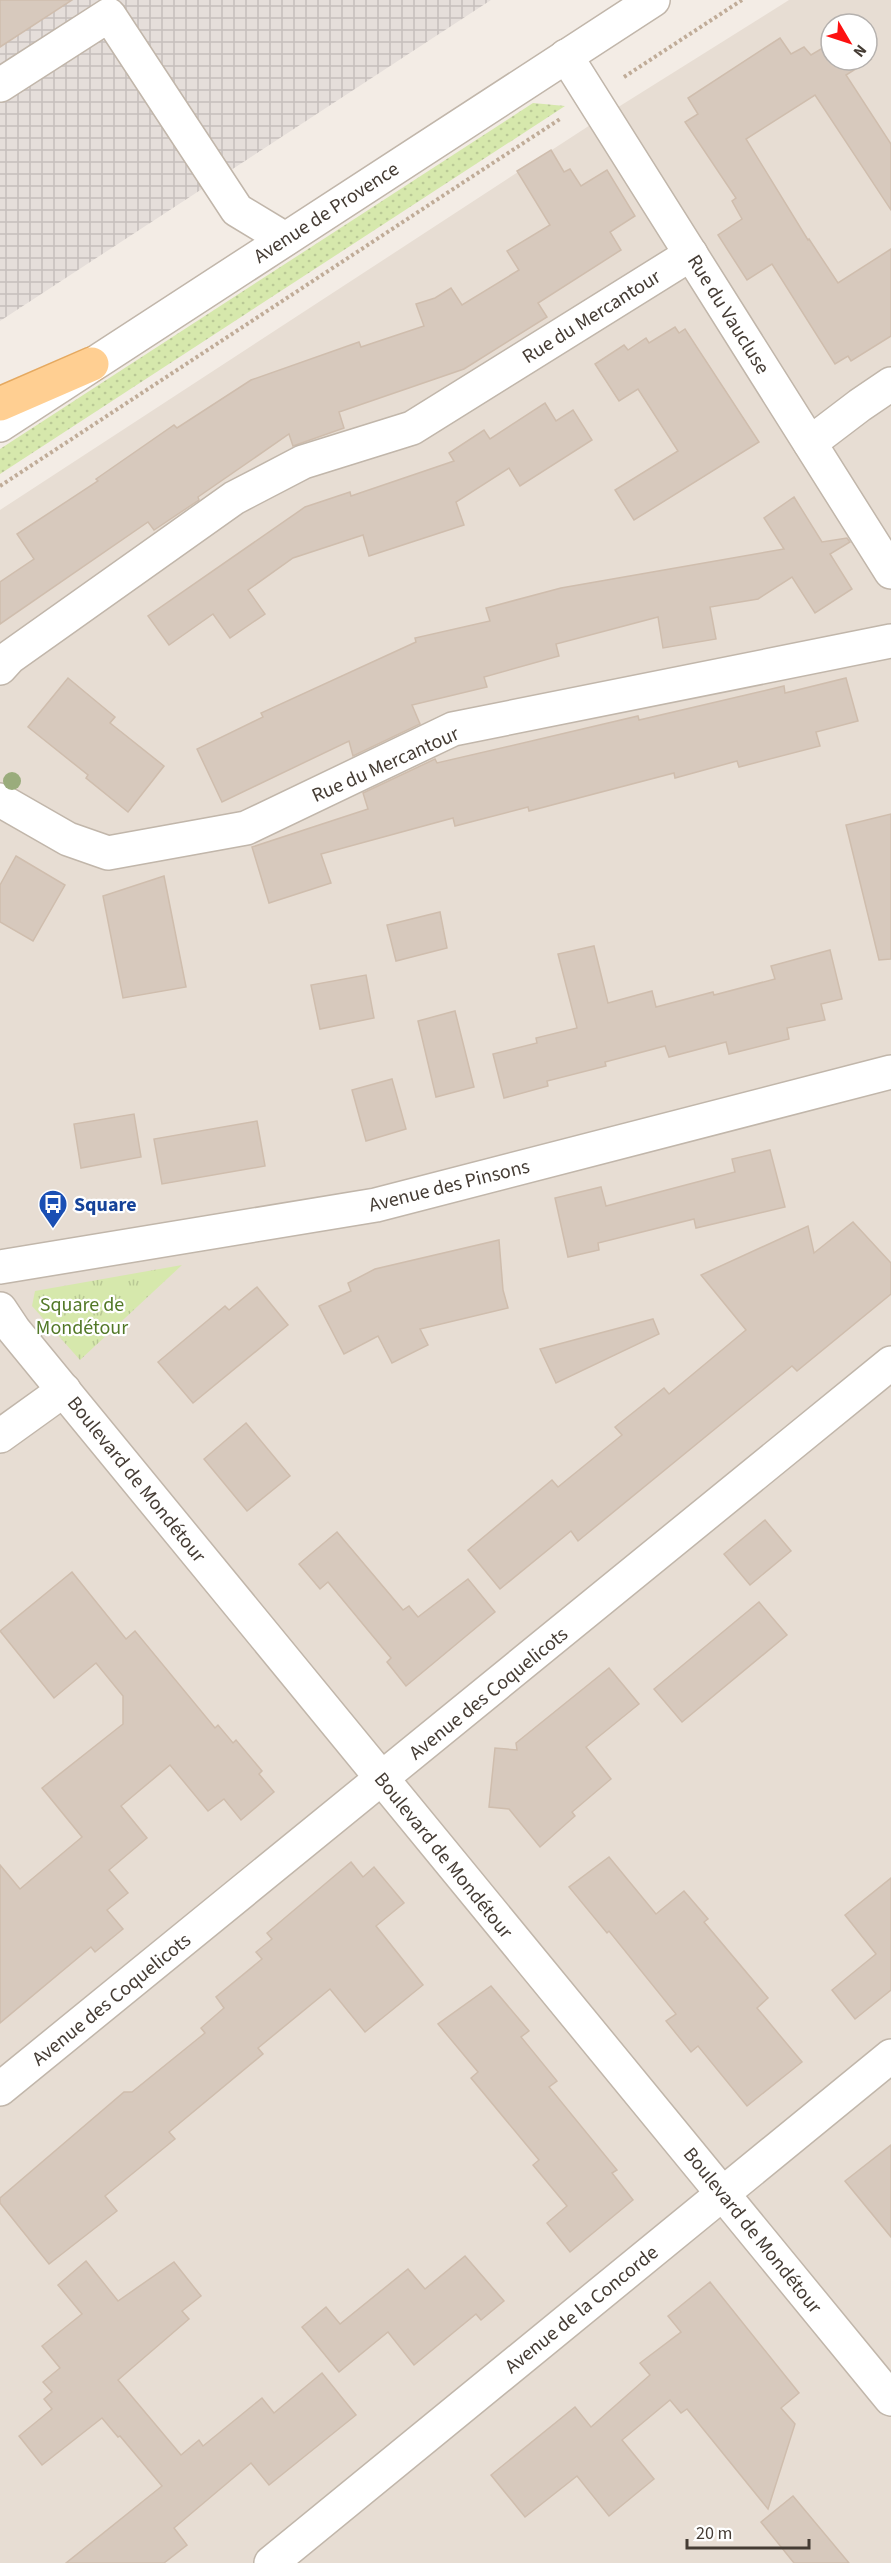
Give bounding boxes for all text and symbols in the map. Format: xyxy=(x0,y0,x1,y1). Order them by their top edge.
north arrow xyxy=(819,12,879,72)
text: N xyxy=(848,40,872,62)
street label: Avenue de Provence xyxy=(248,155,405,270)
street label: Rue du Vaucluse xyxy=(680,249,776,380)
street label: Rue du Mercantour xyxy=(517,263,666,371)
street label: Rue du Mercantour xyxy=(307,720,464,810)
street label: Avenue des Pinsons xyxy=(366,1152,533,1219)
bus stop icon: Square xyxy=(37,1188,69,1230)
place label: Square xyxy=(74,1191,137,1219)
park label: Square de Mondétour xyxy=(36,1291,128,1342)
street label: Boulevard de Mondétour xyxy=(60,1390,212,1569)
street label: Avenue des Coquelicots xyxy=(403,1621,574,1767)
street label: Boulevard de Mondétour xyxy=(367,1766,519,1945)
street label: Avenue des Coquelicots xyxy=(26,1927,197,2073)
street label: Boulevard de Mondétour xyxy=(676,2141,828,2320)
street label: Avenue de la Concorde xyxy=(499,2239,664,2381)
scale bar xyxy=(687,2512,808,2550)
text: 20 m xyxy=(696,2521,732,2546)

